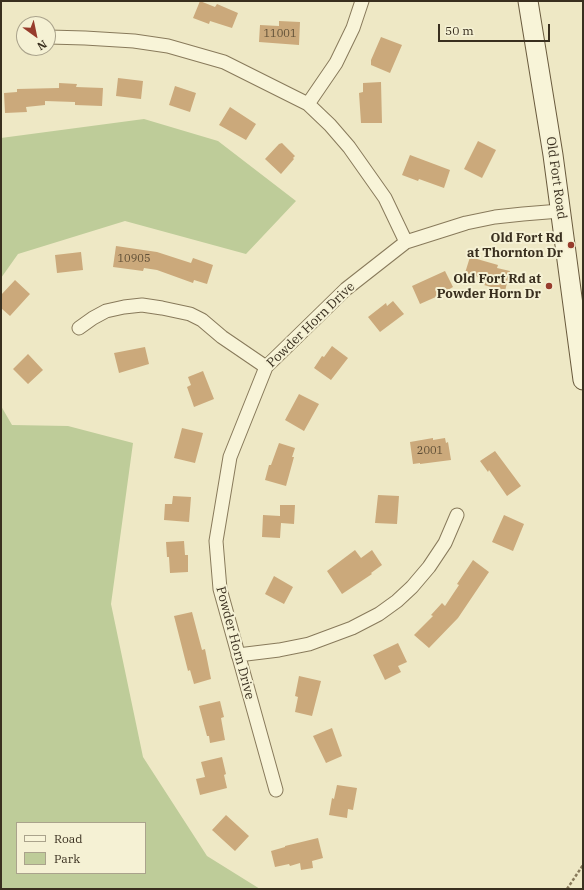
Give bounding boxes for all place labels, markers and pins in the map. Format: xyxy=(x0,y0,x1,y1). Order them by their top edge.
place label: Old Fort Rd at Thornton Dr xyxy=(467,230,563,261)
marker: Old Fort Rd at Thornton Dr xyxy=(566,240,576,250)
place label: Old Fort Rd at Powder Horn Dr xyxy=(437,271,541,302)
marker: Old Fort Rd at Powder Horn Dr xyxy=(544,281,554,291)

